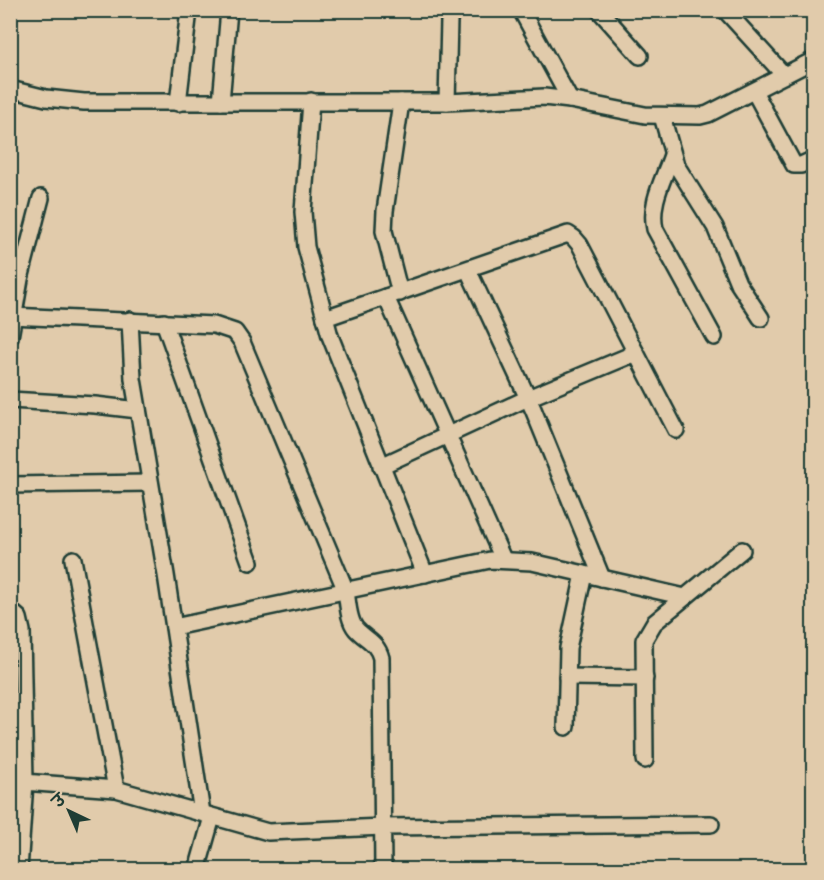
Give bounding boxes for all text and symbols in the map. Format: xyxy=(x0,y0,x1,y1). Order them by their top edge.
north arrow xyxy=(39,781,99,841)
text: उ xyxy=(48,790,71,813)

